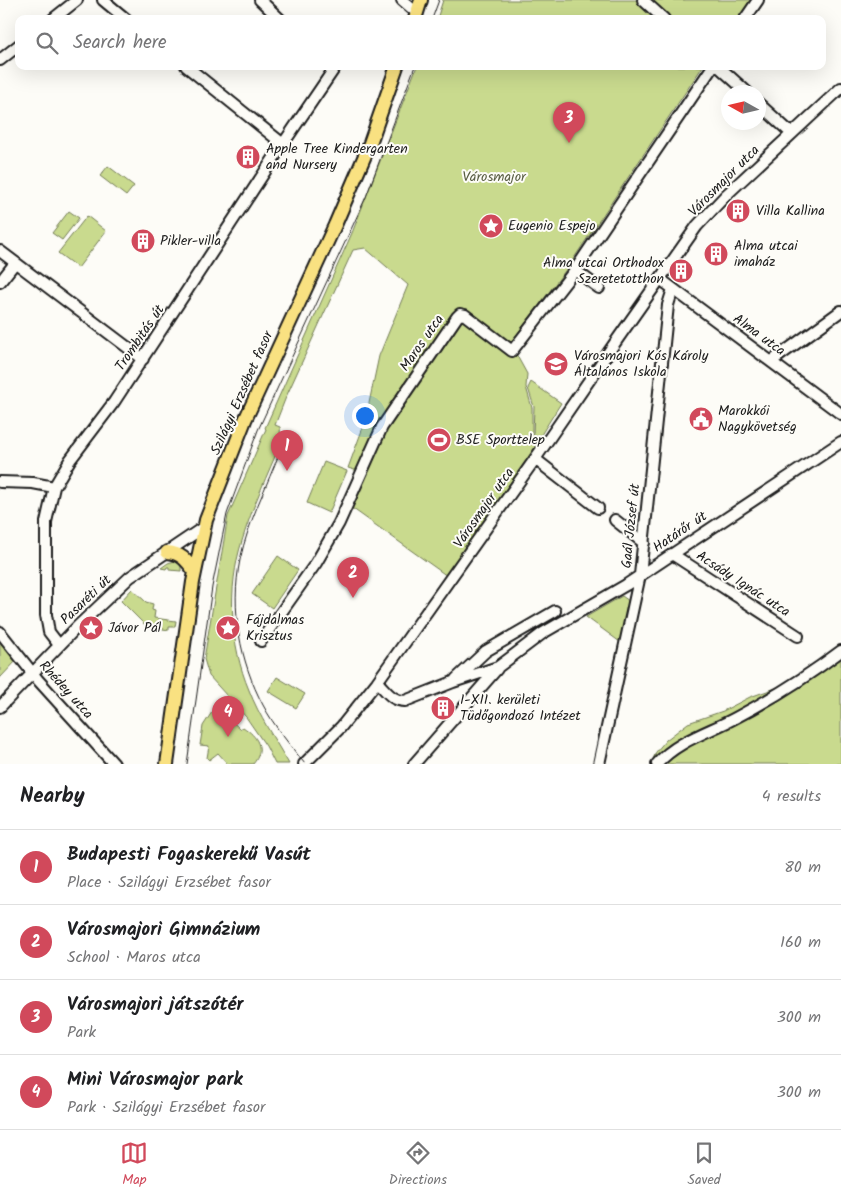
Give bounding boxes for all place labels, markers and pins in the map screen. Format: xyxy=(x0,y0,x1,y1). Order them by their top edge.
pin: 3 xyxy=(553,102,585,143)
place label: Apple Tree Kindergarten and Nursery xyxy=(266,138,408,176)
building icon: Apple Tree Kindergarten and Nursery xyxy=(235,144,261,170)
building icon: Villa Kallina xyxy=(725,198,751,224)
place label: Villa Kallina xyxy=(756,200,825,222)
place icon: Eugenio Espejo xyxy=(478,213,504,239)
place label: Eugenio Espejo xyxy=(508,215,596,237)
building icon: Pikler-villa xyxy=(130,228,156,254)
place label: Pikler-villa xyxy=(160,230,221,252)
place label: Alma utcai imaház xyxy=(734,235,798,273)
building icon: Alma utcai imaház xyxy=(703,241,729,267)
place label: Alma utcai Orthodox Szeretetotthon xyxy=(543,252,665,290)
building icon: Alma utcai Orthodox Szeretetotthon xyxy=(668,258,694,284)
place label: Városmajori Kós Károly Általános Iskola xyxy=(574,345,709,383)
school or university icon: Városmajori Kós Károly Általános Iskola xyxy=(543,351,569,377)
place label: Marokkói Nagykövetség xyxy=(718,400,797,438)
public building icon: Marokkói Nagykövetség xyxy=(688,406,714,432)
sports icon: BSE Sporttelep xyxy=(426,427,452,453)
place label: BSE Sporttelep xyxy=(456,429,545,451)
pin: 1 xyxy=(271,430,303,471)
pin: 2 xyxy=(337,557,369,598)
place label: Fájdalmas Krisztus xyxy=(246,609,304,647)
place icon: Jávor Pál xyxy=(78,615,104,641)
place icon: Fájdalmas Krisztus xyxy=(215,615,241,641)
place label: Jávor Pál xyxy=(108,617,162,639)
place label: I-XII. kerületi Tüdőgondozó Intézet xyxy=(460,689,581,727)
building icon: I-XII. kerületi Tüdőgondozó Intézet xyxy=(430,695,456,721)
pin: 4 xyxy=(212,696,244,737)

